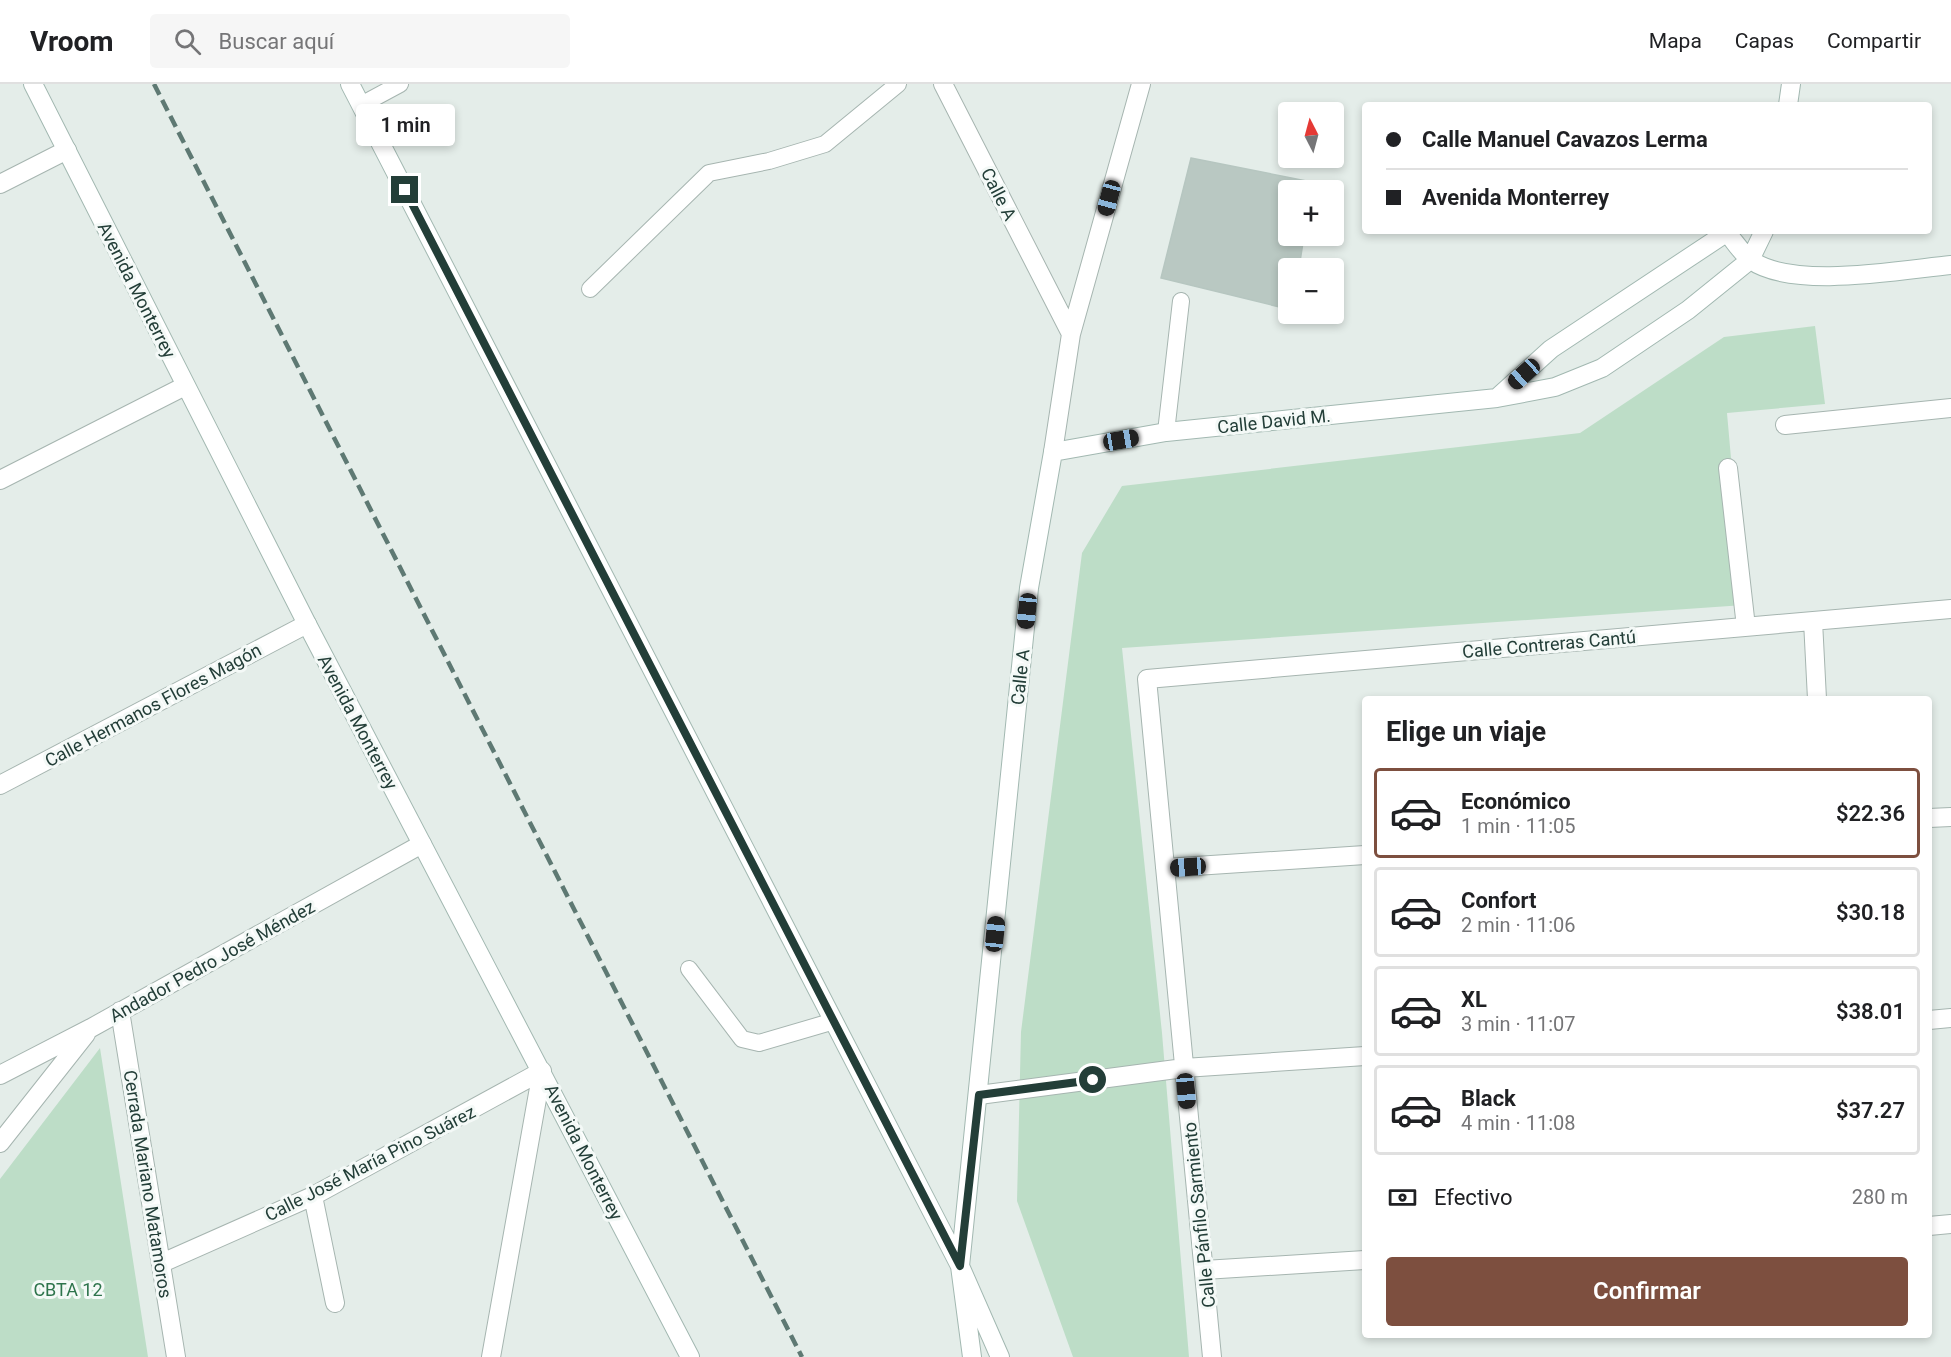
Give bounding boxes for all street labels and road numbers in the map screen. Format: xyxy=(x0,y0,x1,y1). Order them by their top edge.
street label: Calle A xyxy=(977,164,1021,224)
street label: Avenida Monterrey xyxy=(94,219,181,362)
street label: Calle David M. xyxy=(1216,405,1332,437)
street label: Calle Contreras Cantú xyxy=(1461,626,1637,662)
street label: Calle Hermanos Flores Magón xyxy=(41,639,265,771)
street label: Calle A xyxy=(1007,648,1033,706)
street label: Avenida Monterrey xyxy=(314,651,403,793)
street label: Andador Pedro José Méndez xyxy=(106,896,318,1026)
street label: Cerrada Mariano Matamoros xyxy=(120,1069,176,1299)
street label: Avenida Monterrey xyxy=(541,1081,628,1224)
street label: Calle José María Pino Suárez xyxy=(261,1101,479,1225)
street label: Calle Pánfilo Sarmiento xyxy=(1179,1121,1219,1309)

